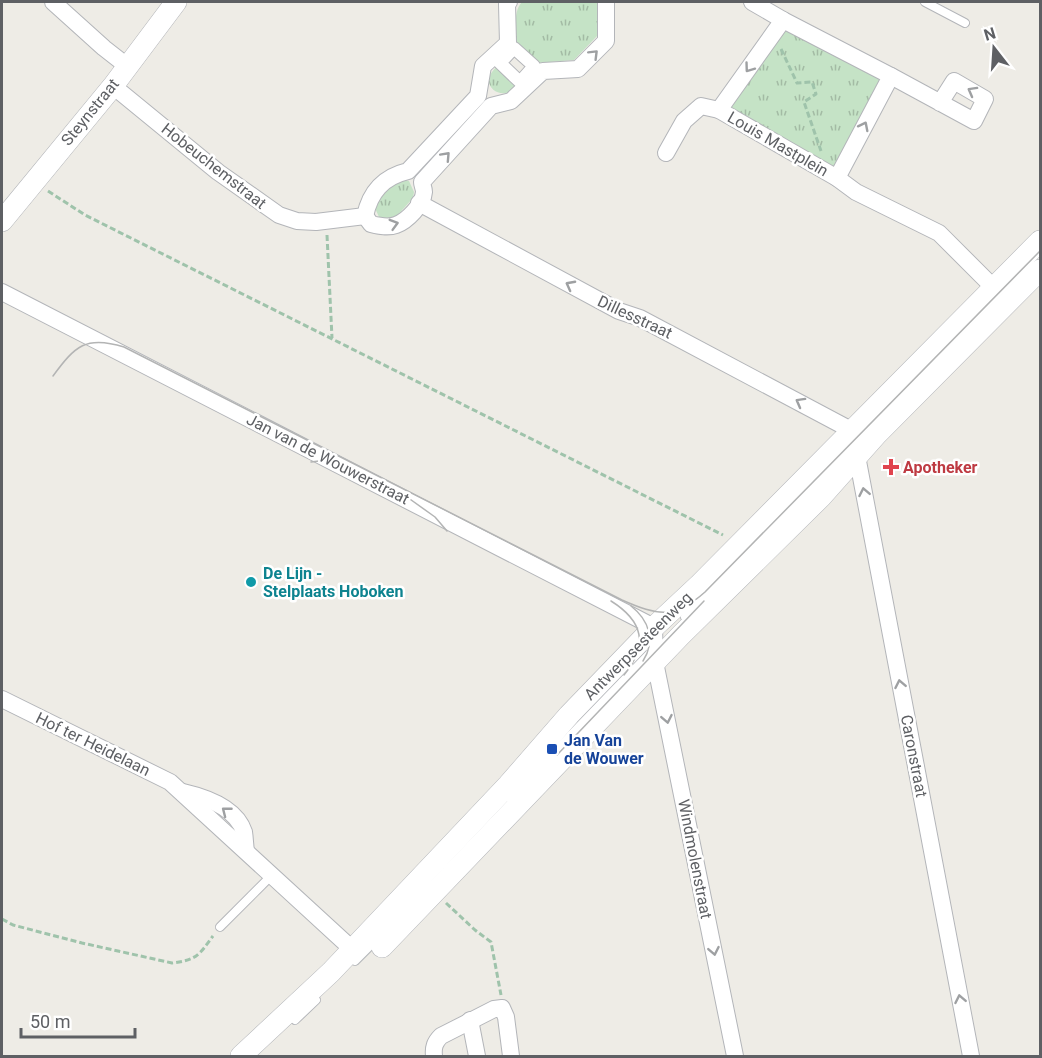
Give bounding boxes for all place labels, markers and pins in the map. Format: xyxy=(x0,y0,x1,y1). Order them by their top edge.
place label: Apotheker xyxy=(903,458,978,477)
marker: Apotheker xyxy=(884,460,898,474)
place label: De Lijn - Stelplaats Hoboken xyxy=(263,564,404,601)
marker: De Lijn - Stelplaats Hoboken xyxy=(244,575,258,589)
place label: Jan Van de Wouwer xyxy=(564,731,644,768)
marker: Jan Van de Wouwer xyxy=(545,742,559,756)

